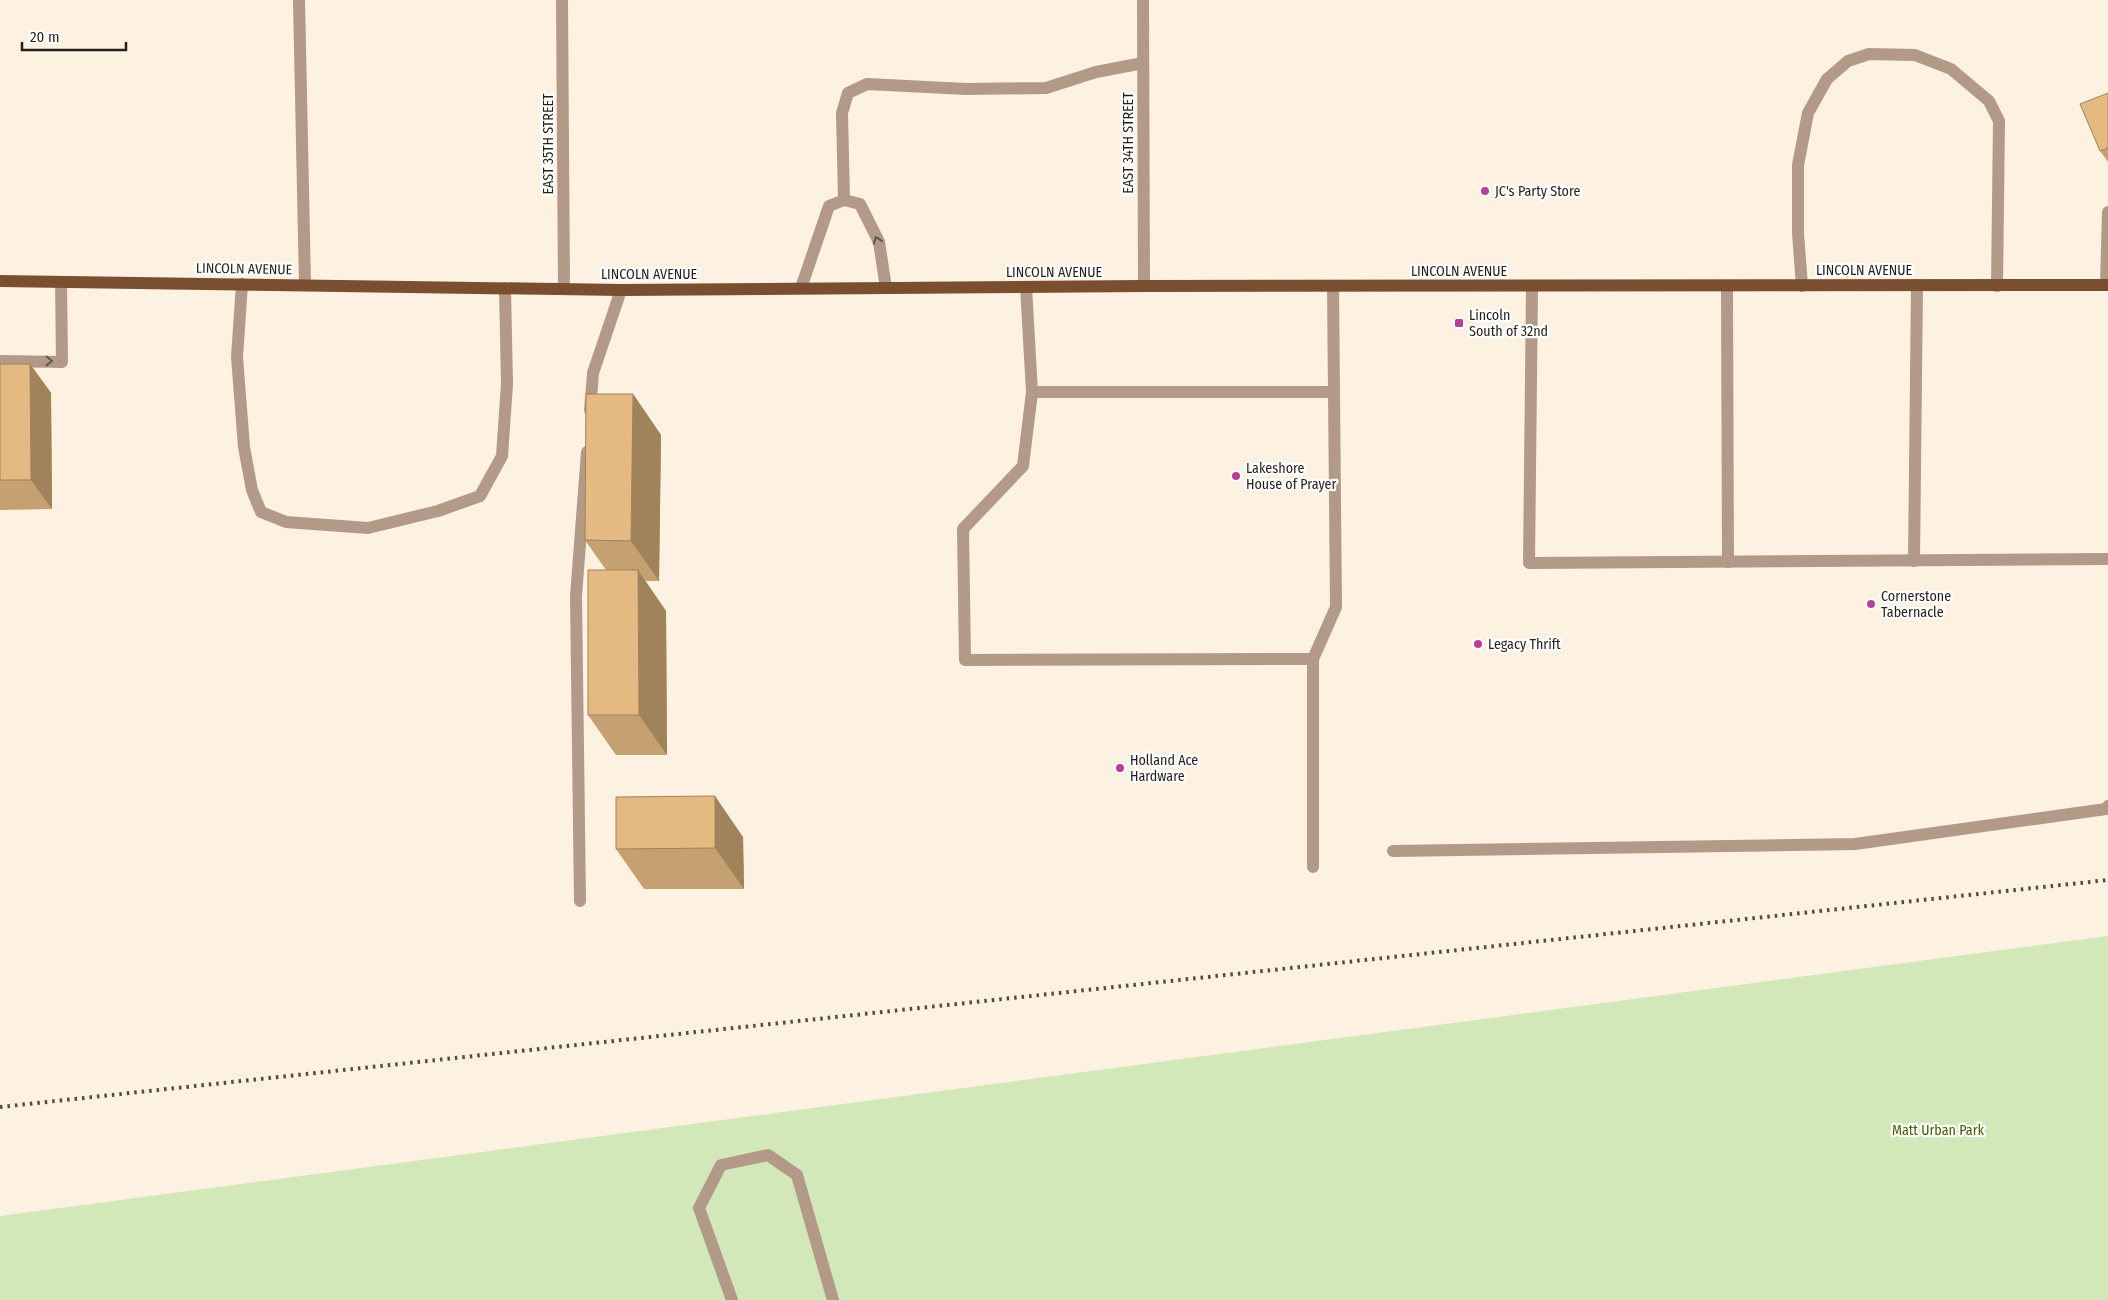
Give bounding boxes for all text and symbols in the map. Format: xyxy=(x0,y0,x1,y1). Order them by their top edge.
scale bar xyxy=(22,20,126,52)
text: 20 m xyxy=(30,28,60,46)
street label: EAST 34TH STREET xyxy=(1120,92,1137,194)
street label: EAST 35TH STREET xyxy=(540,93,557,195)
place label: JC's Party Store xyxy=(1495,183,1580,200)
marker: JC's Party Store xyxy=(1479,185,1491,197)
one-way arrow xyxy=(873,236,883,245)
street label: LINCOLN AVENUE xyxy=(196,260,293,278)
street label: LINCOLN AVENUE xyxy=(1816,262,1913,279)
street label: LINCOLN AVENUE xyxy=(1411,263,1508,280)
street label: LINCOLN AVENUE xyxy=(1006,264,1103,281)
street label: LINCOLN AVENUE xyxy=(601,266,698,283)
place label: Lincoln South of 32nd xyxy=(1469,307,1548,340)
marker: Lincoln South of 32nd xyxy=(1453,317,1465,329)
one-way arrow xyxy=(45,356,53,366)
place label: Lakeshore House of Prayer xyxy=(1246,460,1337,493)
marker: Lakeshore House of Prayer xyxy=(1230,470,1242,482)
place label: Cornerstone Tabernacle xyxy=(1881,588,1951,621)
marker: Cornerstone Tabernacle xyxy=(1865,598,1877,610)
place label: Legacy Thrift xyxy=(1488,636,1561,653)
marker: Legacy Thrift xyxy=(1472,638,1484,650)
place label: Holland Ace Hardware xyxy=(1130,752,1198,785)
marker: Holland Ace Hardware xyxy=(1114,762,1126,774)
park label: Matt Urban Park xyxy=(1892,1122,1985,1139)

